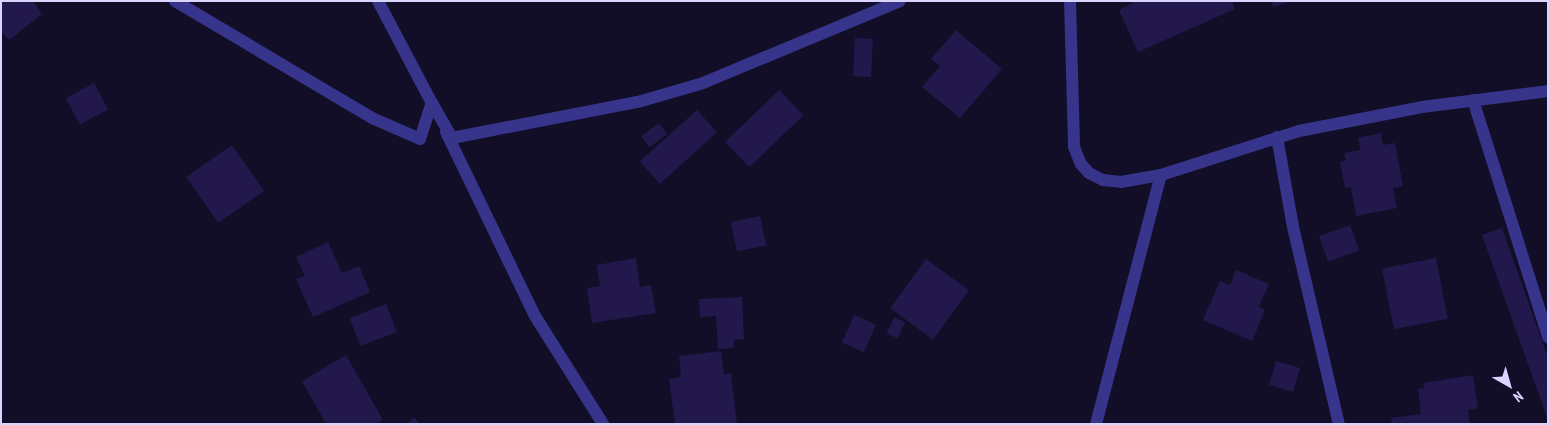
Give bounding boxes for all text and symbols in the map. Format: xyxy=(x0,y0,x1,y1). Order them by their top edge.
north arrow xyxy=(1484,360,1534,410)
text: N xyxy=(1510,387,1527,406)

